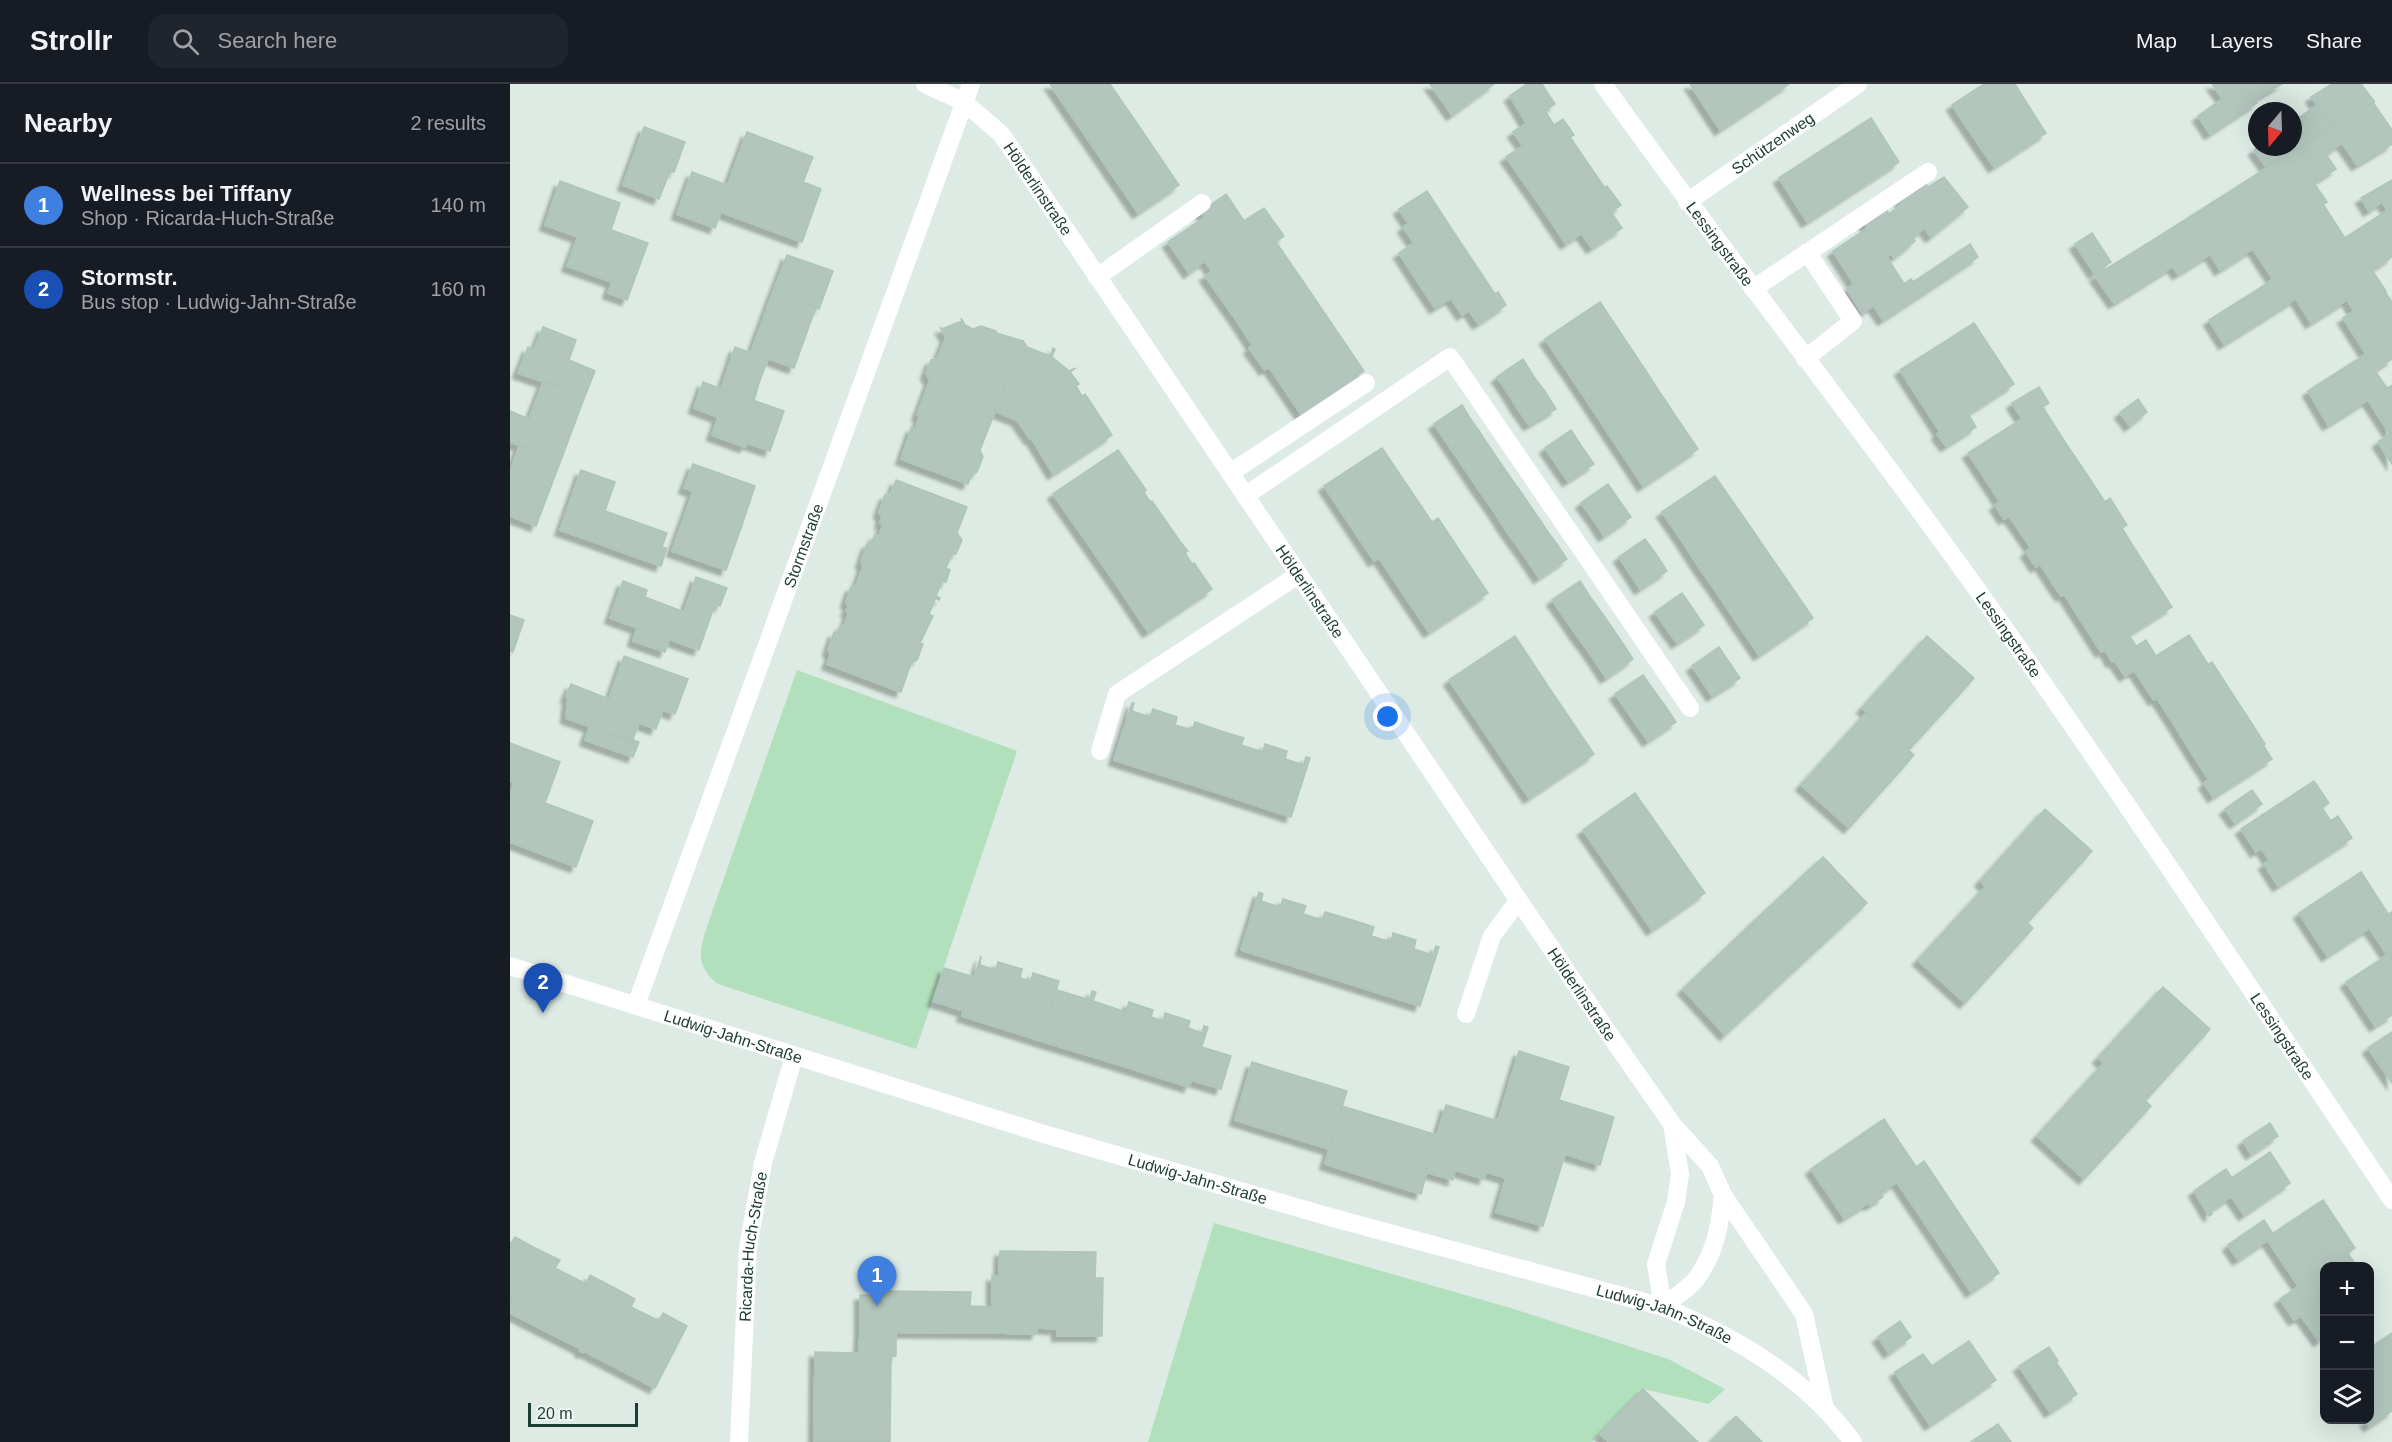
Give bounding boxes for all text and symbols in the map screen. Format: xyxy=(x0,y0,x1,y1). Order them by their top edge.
search box xyxy=(148,14,568,68)
text: Strollr xyxy=(30,25,112,56)
icon: search xyxy=(169,25,202,58)
text: Search here xyxy=(217,28,337,53)
text: Map xyxy=(2136,29,2177,52)
text: Layers xyxy=(2210,29,2273,52)
text: Share xyxy=(2306,29,2362,52)
north arrow xyxy=(2248,102,2302,156)
text: Nearby xyxy=(24,108,112,138)
street label: Schützenweg xyxy=(1728,109,1817,178)
text: 2 results xyxy=(410,112,486,134)
street label: Hölderlinstraße xyxy=(1000,139,1075,239)
text: Wellness bei Tiffany xyxy=(81,181,292,206)
text: 1 xyxy=(38,194,49,216)
text: 140 m xyxy=(430,194,486,216)
street label: Lessingstraße xyxy=(1683,199,1757,289)
text: Shop · Ricarda-Huch-Straße xyxy=(81,207,334,229)
text: Stormstr. xyxy=(81,265,178,290)
text: 2 xyxy=(38,278,49,300)
text: 160 m xyxy=(430,278,486,300)
text: Bus stop · Ludwig-Jahn-Straße xyxy=(81,291,357,313)
street label: Stormstraße xyxy=(781,501,827,590)
street label: Hölderlinstraße xyxy=(1272,542,1347,642)
street label: Lessingstraße xyxy=(1973,589,2044,681)
your location xyxy=(1373,702,1402,731)
street label: Hölderlinstraße xyxy=(1544,945,1619,1044)
pin: 2 xyxy=(524,964,562,1013)
street label: Lessingstraße xyxy=(2247,990,2317,1083)
street label: Ludwig-Jahn-Straße xyxy=(662,1007,804,1066)
street label: Ludwig-Jahn-Straße xyxy=(1126,1151,1269,1207)
street label: Ricarda-Huch-Straße xyxy=(737,1170,770,1322)
pin: 1 xyxy=(858,1256,896,1306)
map controls xyxy=(2320,1262,2374,1424)
button: + xyxy=(2320,1262,2374,1316)
street label: Ludwig-Jahn-Straße xyxy=(1594,1281,1735,1347)
button: − xyxy=(2320,1316,2374,1370)
button: layers xyxy=(2320,1370,2374,1424)
scale bar xyxy=(528,1400,638,1428)
text: 20 m xyxy=(537,1405,573,1422)

